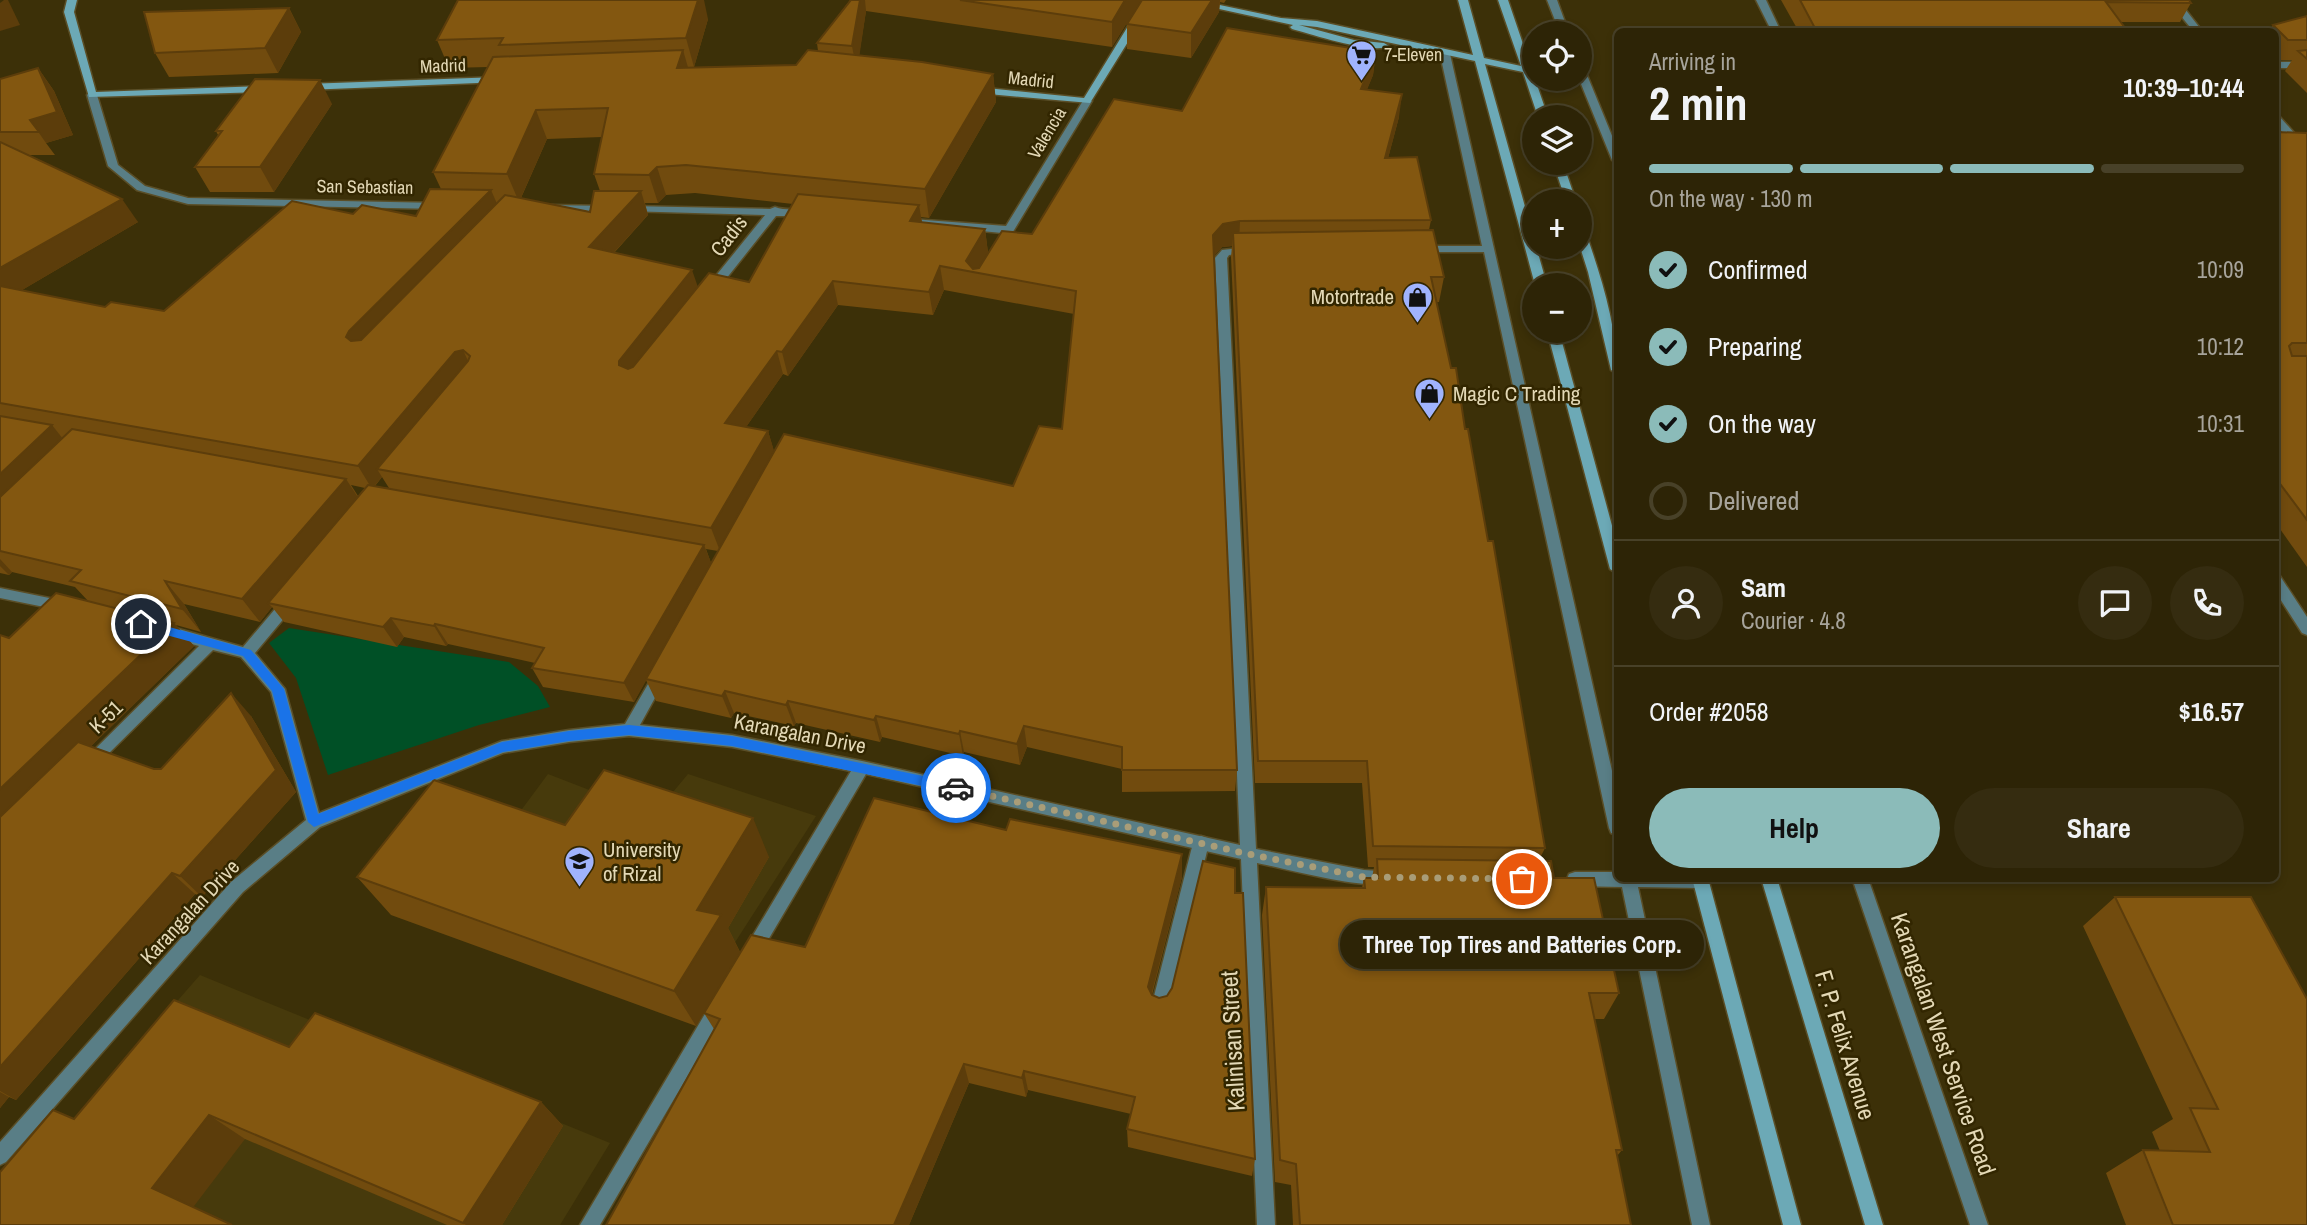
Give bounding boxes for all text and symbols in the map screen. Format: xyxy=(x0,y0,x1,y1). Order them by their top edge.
map controls xyxy=(1522,21,1592,343)
button: locate xyxy=(1522,21,1592,91)
supermarket icon: 7-Eleven xyxy=(1344,38,1378,82)
place label: 7-Eleven xyxy=(1384,42,1442,67)
text: Arriving in xyxy=(1649,46,1736,77)
street label: Madrid xyxy=(420,52,466,79)
street label: Madrid xyxy=(1007,65,1055,94)
text: 10:39–10:44 xyxy=(2123,70,2244,105)
text: 2 min xyxy=(1649,72,1748,134)
street label: Valencia xyxy=(1021,102,1072,163)
button: layers xyxy=(1522,105,1592,175)
street label: San Sebastian xyxy=(316,173,414,200)
text: On the way · 130 m xyxy=(1649,183,1813,214)
button: + xyxy=(1522,189,1592,259)
street label: Cadis xyxy=(703,209,754,262)
icon: check xyxy=(1649,251,1687,289)
text: Confirmed xyxy=(1708,252,1808,287)
text: 10:09 xyxy=(2197,254,2244,285)
button: − xyxy=(1522,273,1592,343)
shop icon: Motortrade xyxy=(1400,280,1434,324)
place label: Motortrade xyxy=(1311,282,1394,311)
icon: check xyxy=(1649,328,1687,366)
text: Preparing xyxy=(1708,329,1802,364)
text: 10:12 xyxy=(2197,331,2244,362)
shop icon: Magic C Trading xyxy=(1413,377,1447,421)
place label: Magic C Trading xyxy=(1453,379,1581,408)
icon: check xyxy=(1649,405,1687,443)
text: On the way xyxy=(1708,406,1816,441)
text: 10:31 xyxy=(2197,408,2244,439)
text: Delivered xyxy=(1708,483,1799,518)
button: person xyxy=(1649,566,1723,640)
button: chat xyxy=(2078,566,2152,640)
button: phone xyxy=(2170,566,2244,640)
text: Sam xyxy=(1741,570,1786,605)
pin xyxy=(111,594,171,654)
icon: home xyxy=(122,605,160,643)
text: Courier · 4.8 xyxy=(1741,605,1846,636)
street label: K-51 xyxy=(82,693,129,740)
text: Order #2058 xyxy=(1649,694,1769,729)
text: $16.57 xyxy=(2179,694,2244,729)
street label: Karangalan Drive xyxy=(732,706,869,761)
courier xyxy=(921,753,991,823)
icon: car xyxy=(937,769,975,807)
button: Help xyxy=(1649,788,1940,868)
button: Share xyxy=(1954,788,2244,868)
place label: University of Rizal xyxy=(603,835,681,888)
school or university icon: University of Rizal xyxy=(563,845,597,889)
pin xyxy=(1492,849,1552,909)
street label: Karangalan Drive xyxy=(133,853,246,971)
icon: bag xyxy=(1503,860,1541,898)
street label: Karangalan West Service Road xyxy=(1884,908,2004,1179)
callout: Three Top Tires and Batteries Corp. xyxy=(1340,921,1704,970)
text: Three Top Tires and Batteries Corp. xyxy=(1362,929,1682,960)
street label: F. P. Felix Avenue xyxy=(1808,966,1884,1123)
street label: Kalinisan Street xyxy=(1212,970,1252,1112)

